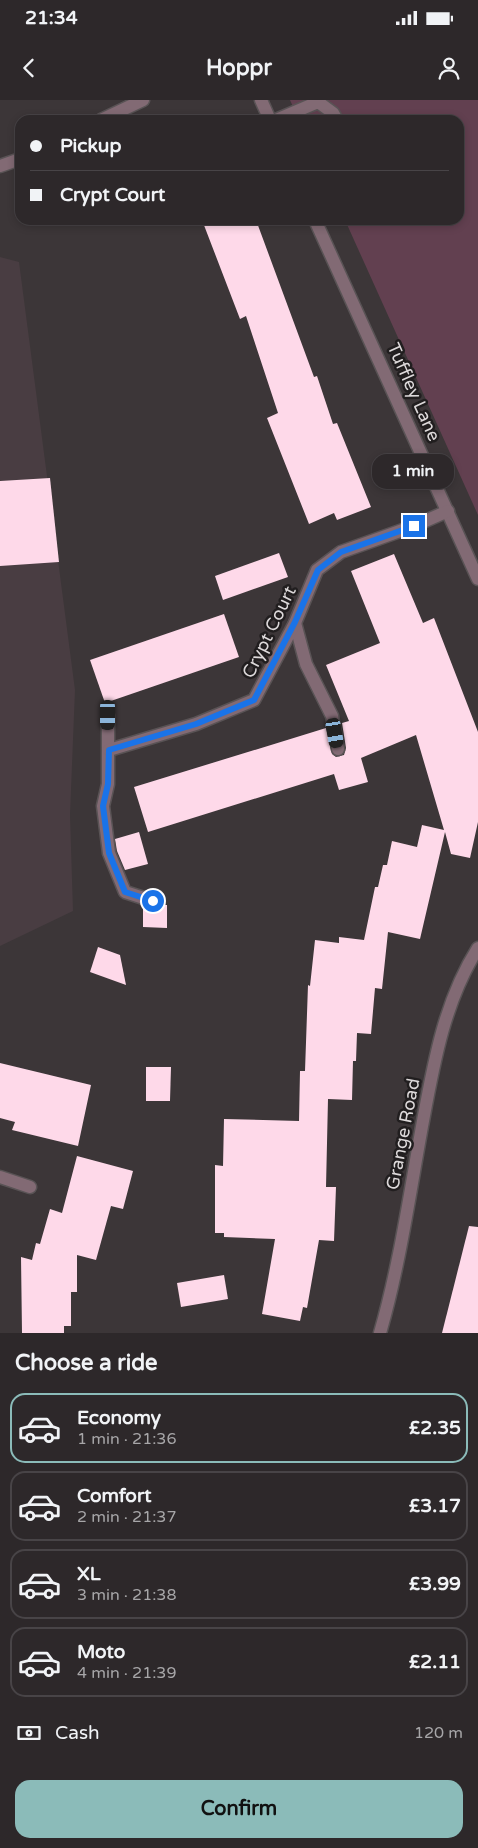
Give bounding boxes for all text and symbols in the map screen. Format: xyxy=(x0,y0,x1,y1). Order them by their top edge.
text: 21:34 xyxy=(25,7,78,29)
icon: back xyxy=(15,54,43,82)
icon: person xyxy=(435,54,463,82)
text: Hoppr xyxy=(206,55,272,81)
text: Pickup xyxy=(60,135,121,157)
text: Crypt Court xyxy=(60,184,165,206)
street label: Tuffley Lane xyxy=(383,339,445,445)
callout: 1 min xyxy=(373,454,455,488)
text: 1 min xyxy=(392,461,434,481)
route end xyxy=(403,515,425,537)
street label: Crypt Court xyxy=(237,582,301,682)
car xyxy=(100,700,115,730)
car xyxy=(325,717,344,749)
route start xyxy=(142,890,164,912)
street label: Grange Road xyxy=(381,1076,425,1192)
text: Choose a ride xyxy=(15,1350,158,1376)
icon: car xyxy=(17,1406,62,1451)
text: Economy xyxy=(77,1407,161,1429)
text: £2.35 xyxy=(409,1417,461,1439)
text: 1 min · 21:36 xyxy=(77,1429,176,1449)
icon: car xyxy=(17,1484,62,1529)
text: Comfort xyxy=(77,1485,151,1507)
text: £3.17 xyxy=(409,1495,461,1517)
text: 2 min · 21:37 xyxy=(77,1507,176,1527)
icon: car xyxy=(17,1562,62,1607)
text: XL xyxy=(77,1563,101,1585)
text: £3.99 xyxy=(409,1573,461,1595)
text: 3 min · 21:38 xyxy=(77,1585,176,1605)
icon: car xyxy=(17,1640,62,1685)
text: Moto xyxy=(77,1641,125,1663)
text: £2.11 xyxy=(409,1651,461,1673)
text: 4 min · 21:39 xyxy=(77,1663,176,1683)
icon: cash xyxy=(15,1719,43,1747)
text: Cash xyxy=(55,1722,100,1744)
text: 120 m xyxy=(414,1723,463,1743)
button: Confirm xyxy=(15,1780,463,1838)

